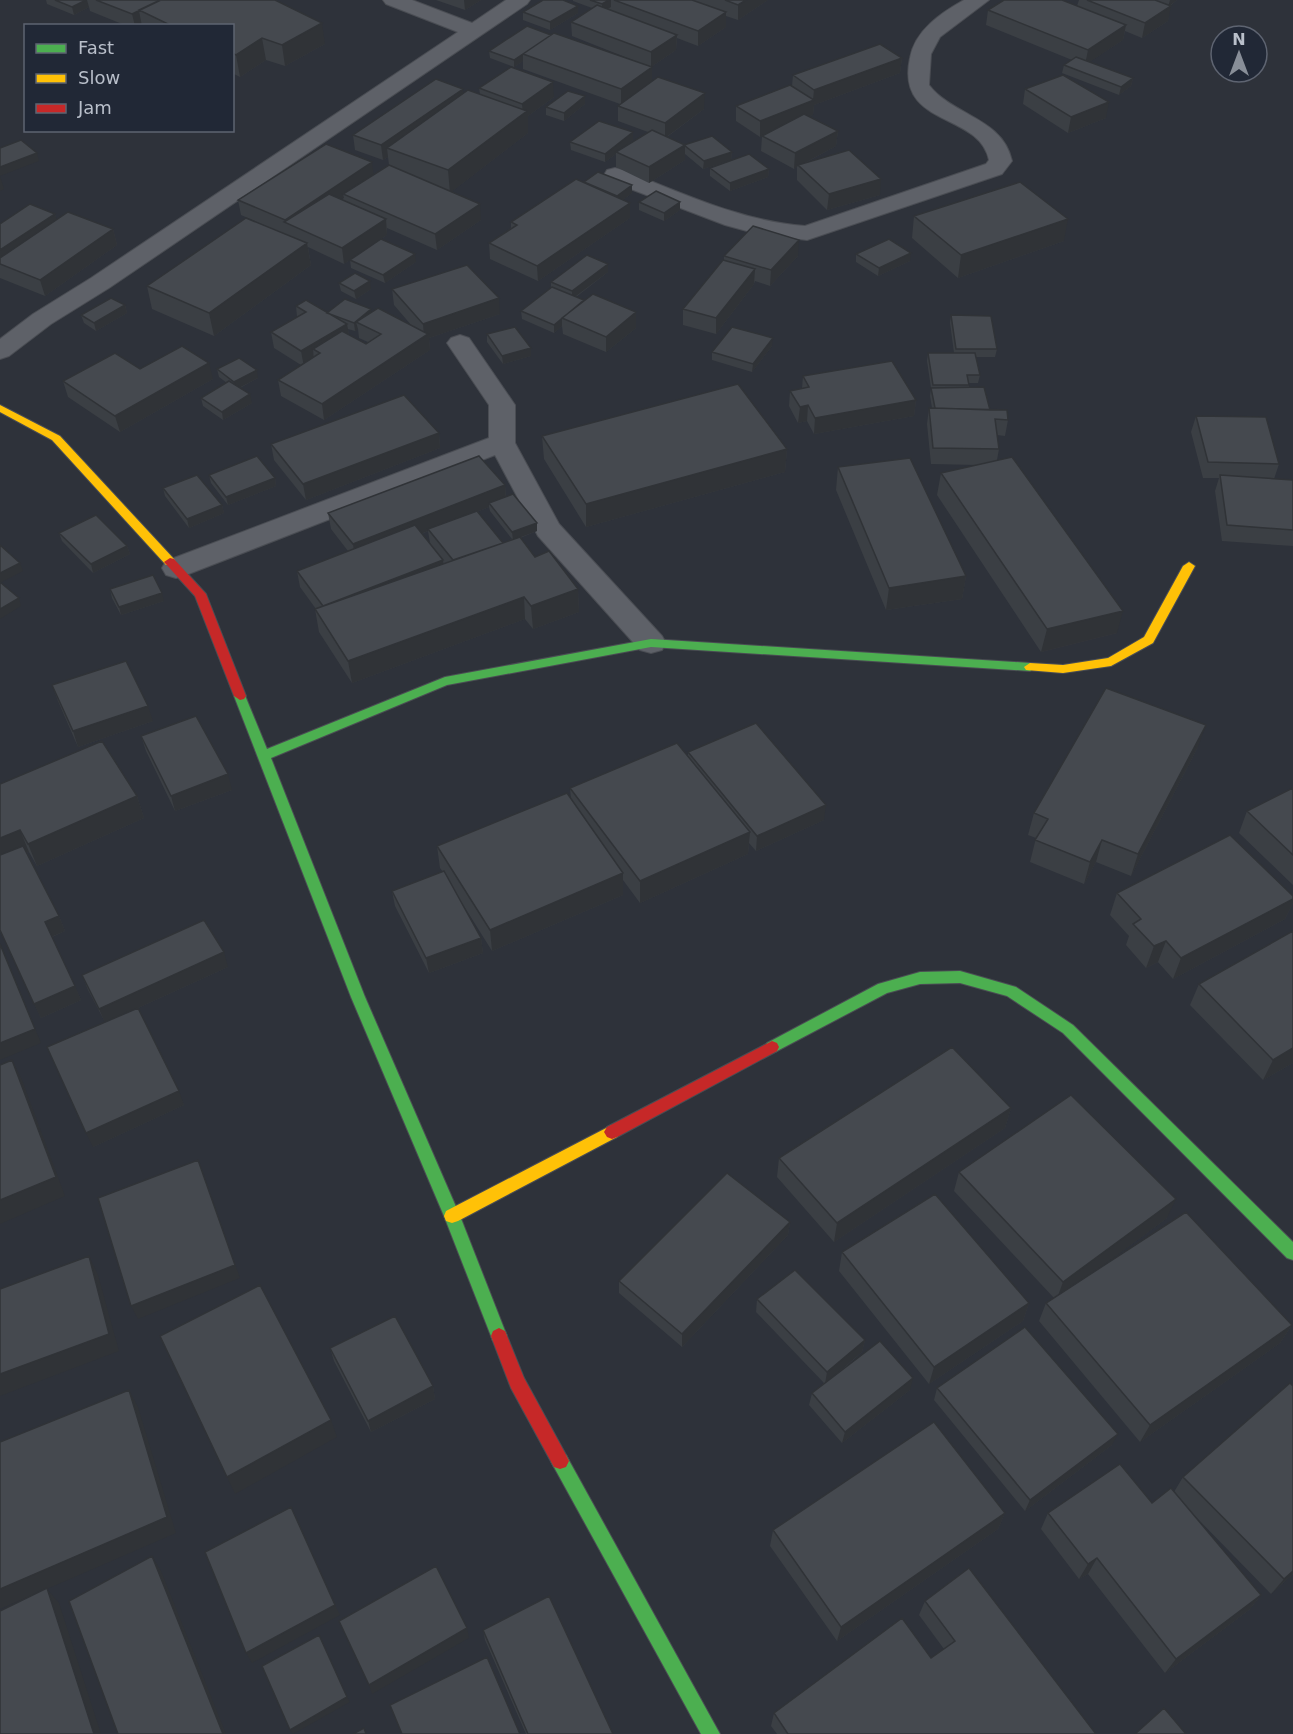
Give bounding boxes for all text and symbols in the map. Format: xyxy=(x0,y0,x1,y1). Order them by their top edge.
legend xyxy=(24,24,234,132)
north arrow xyxy=(1209,24,1269,84)
text: N xyxy=(1232,30,1246,49)
text: Fast xyxy=(78,37,114,58)
text: Slow xyxy=(78,67,120,88)
text: Jam xyxy=(77,97,112,118)

